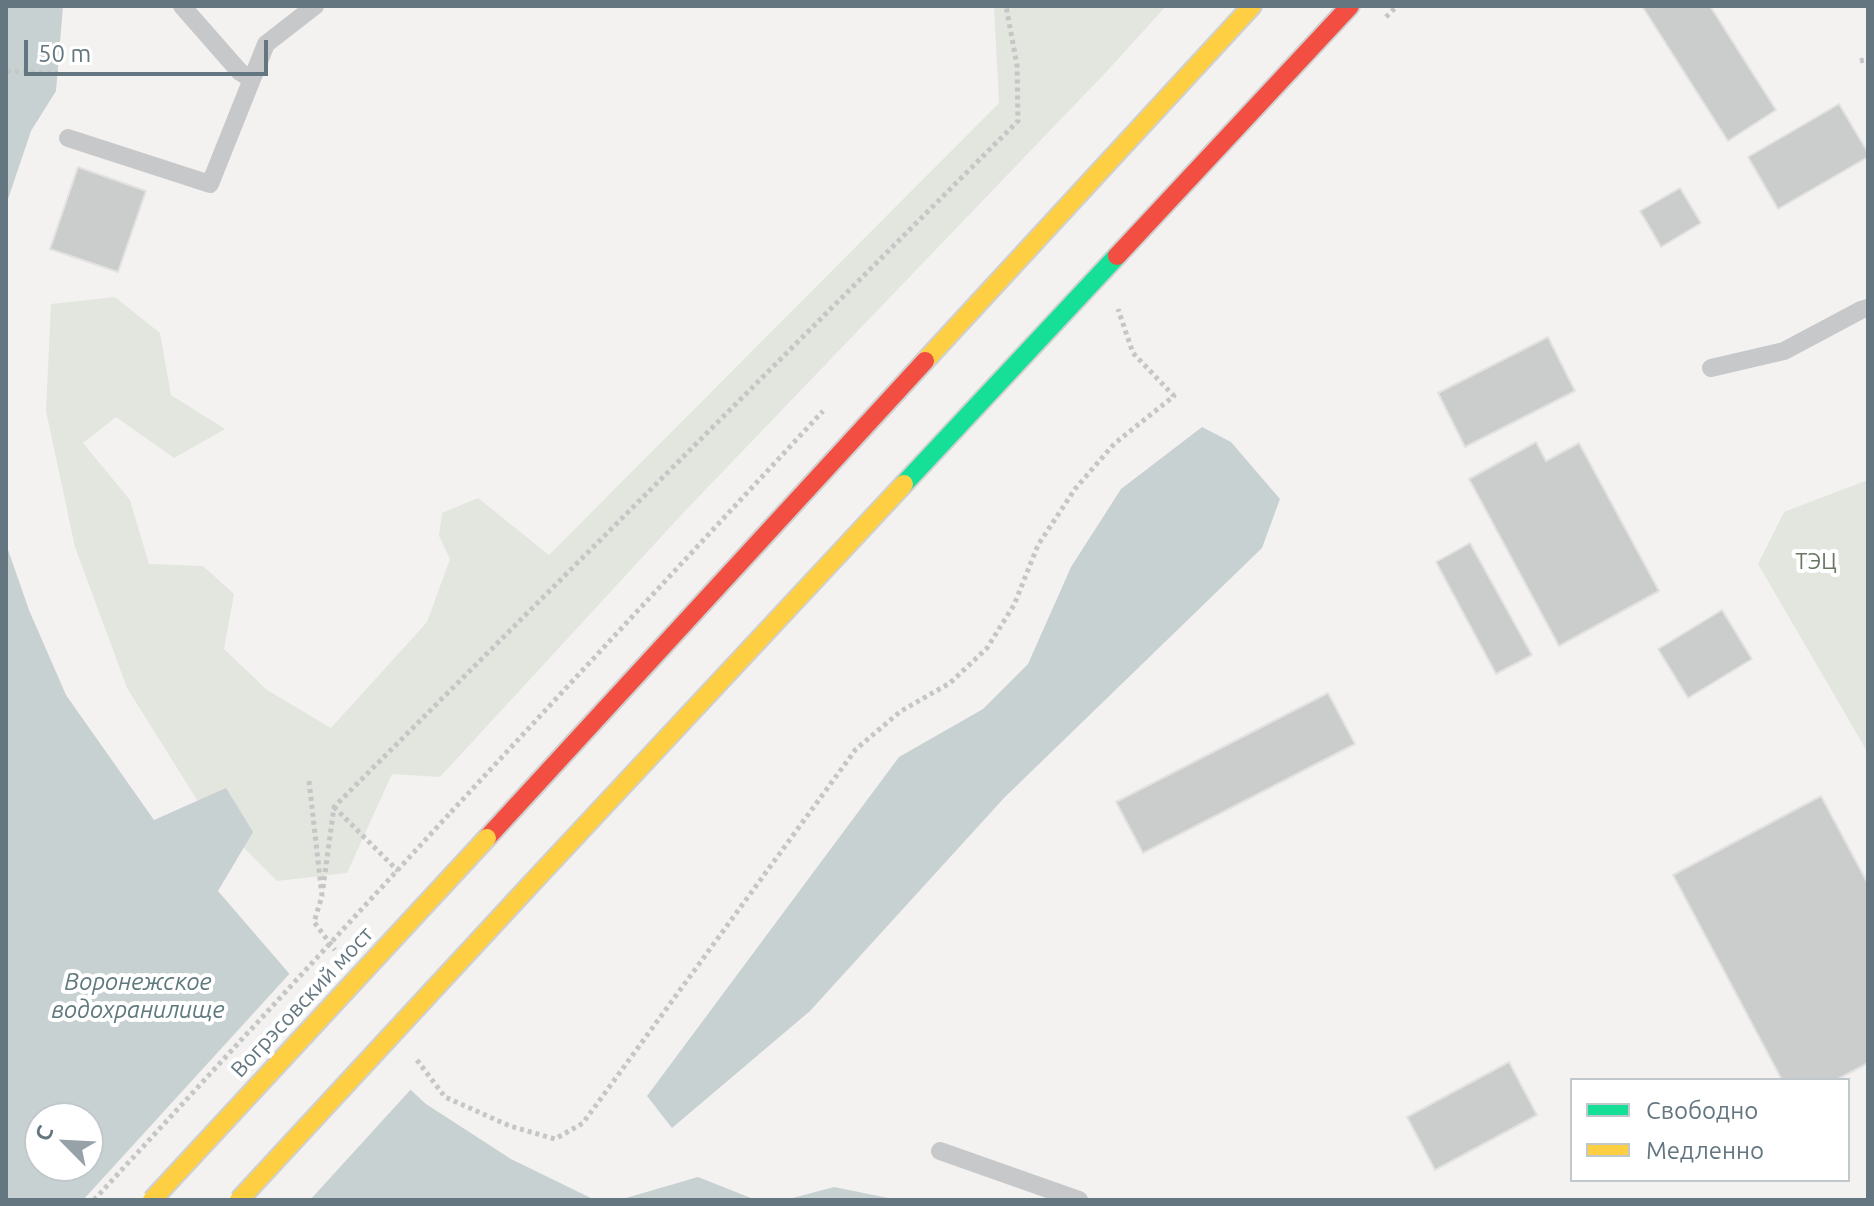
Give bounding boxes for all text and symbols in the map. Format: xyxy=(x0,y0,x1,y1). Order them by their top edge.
scale bar xyxy=(28,24,272,74)
text: 50 m xyxy=(38,40,91,67)
park label: ТЭЦ xyxy=(1795,549,1837,575)
street label: Вогрэсовский мост xyxy=(225,921,379,1083)
water label: Воронежское водохранилище xyxy=(51,968,225,1024)
legend xyxy=(1570,1078,1850,1182)
text: Свободно xyxy=(1646,1097,1758,1124)
north arrow xyxy=(24,1102,104,1182)
text: С xyxy=(29,1121,58,1144)
text: Медленно xyxy=(1646,1137,1764,1164)

